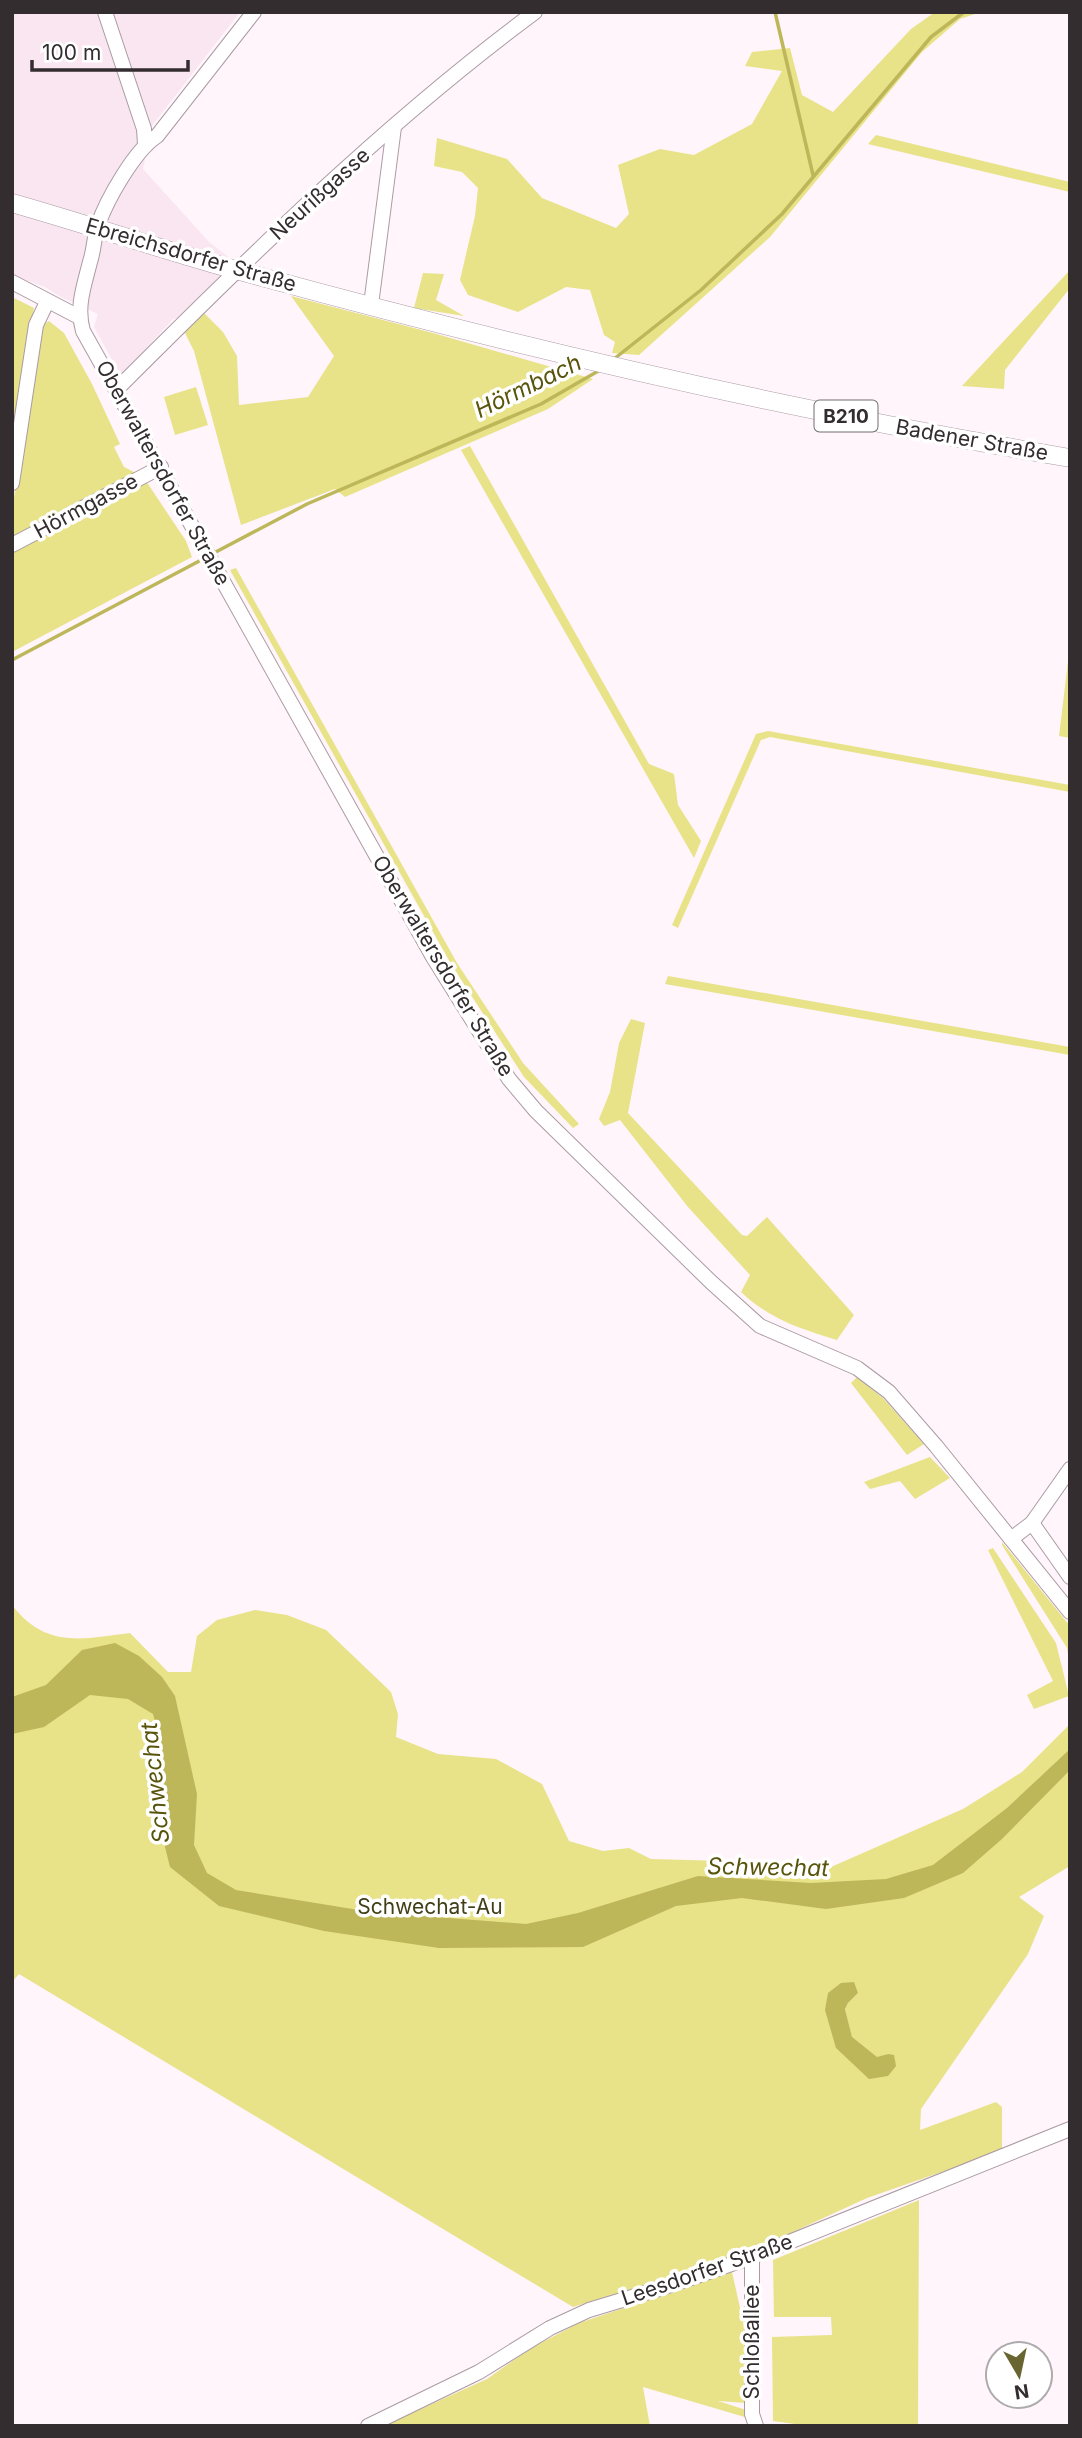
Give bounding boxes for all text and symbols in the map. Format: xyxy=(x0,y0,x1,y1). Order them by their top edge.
scale bar xyxy=(32,28,187,72)
text: 100 m xyxy=(42,40,101,65)
street label: Neurißgasse xyxy=(265,142,375,245)
street label: Ebreichsdorfer Straße xyxy=(83,212,299,297)
water label: Hörmbach xyxy=(470,348,586,424)
street label: Oberwaltersdorfer Straße xyxy=(91,356,236,590)
road number: B210 xyxy=(814,400,878,432)
street label: Badener Straße xyxy=(894,414,1050,465)
street label: Hörmgasse xyxy=(30,468,142,543)
street label: Oberwaltersdorfer Straße xyxy=(367,851,519,1081)
water label: Schwechat xyxy=(135,1721,175,1845)
water label: Schwechat xyxy=(707,1852,829,1882)
park label: Schwechat-Au xyxy=(357,1894,503,1919)
street label: Leesdorfer Straße xyxy=(618,2228,796,2311)
street label: Schloßallee xyxy=(739,2285,764,2399)
north arrow xyxy=(984,2340,1054,2410)
text: N xyxy=(1013,2379,1031,2404)

